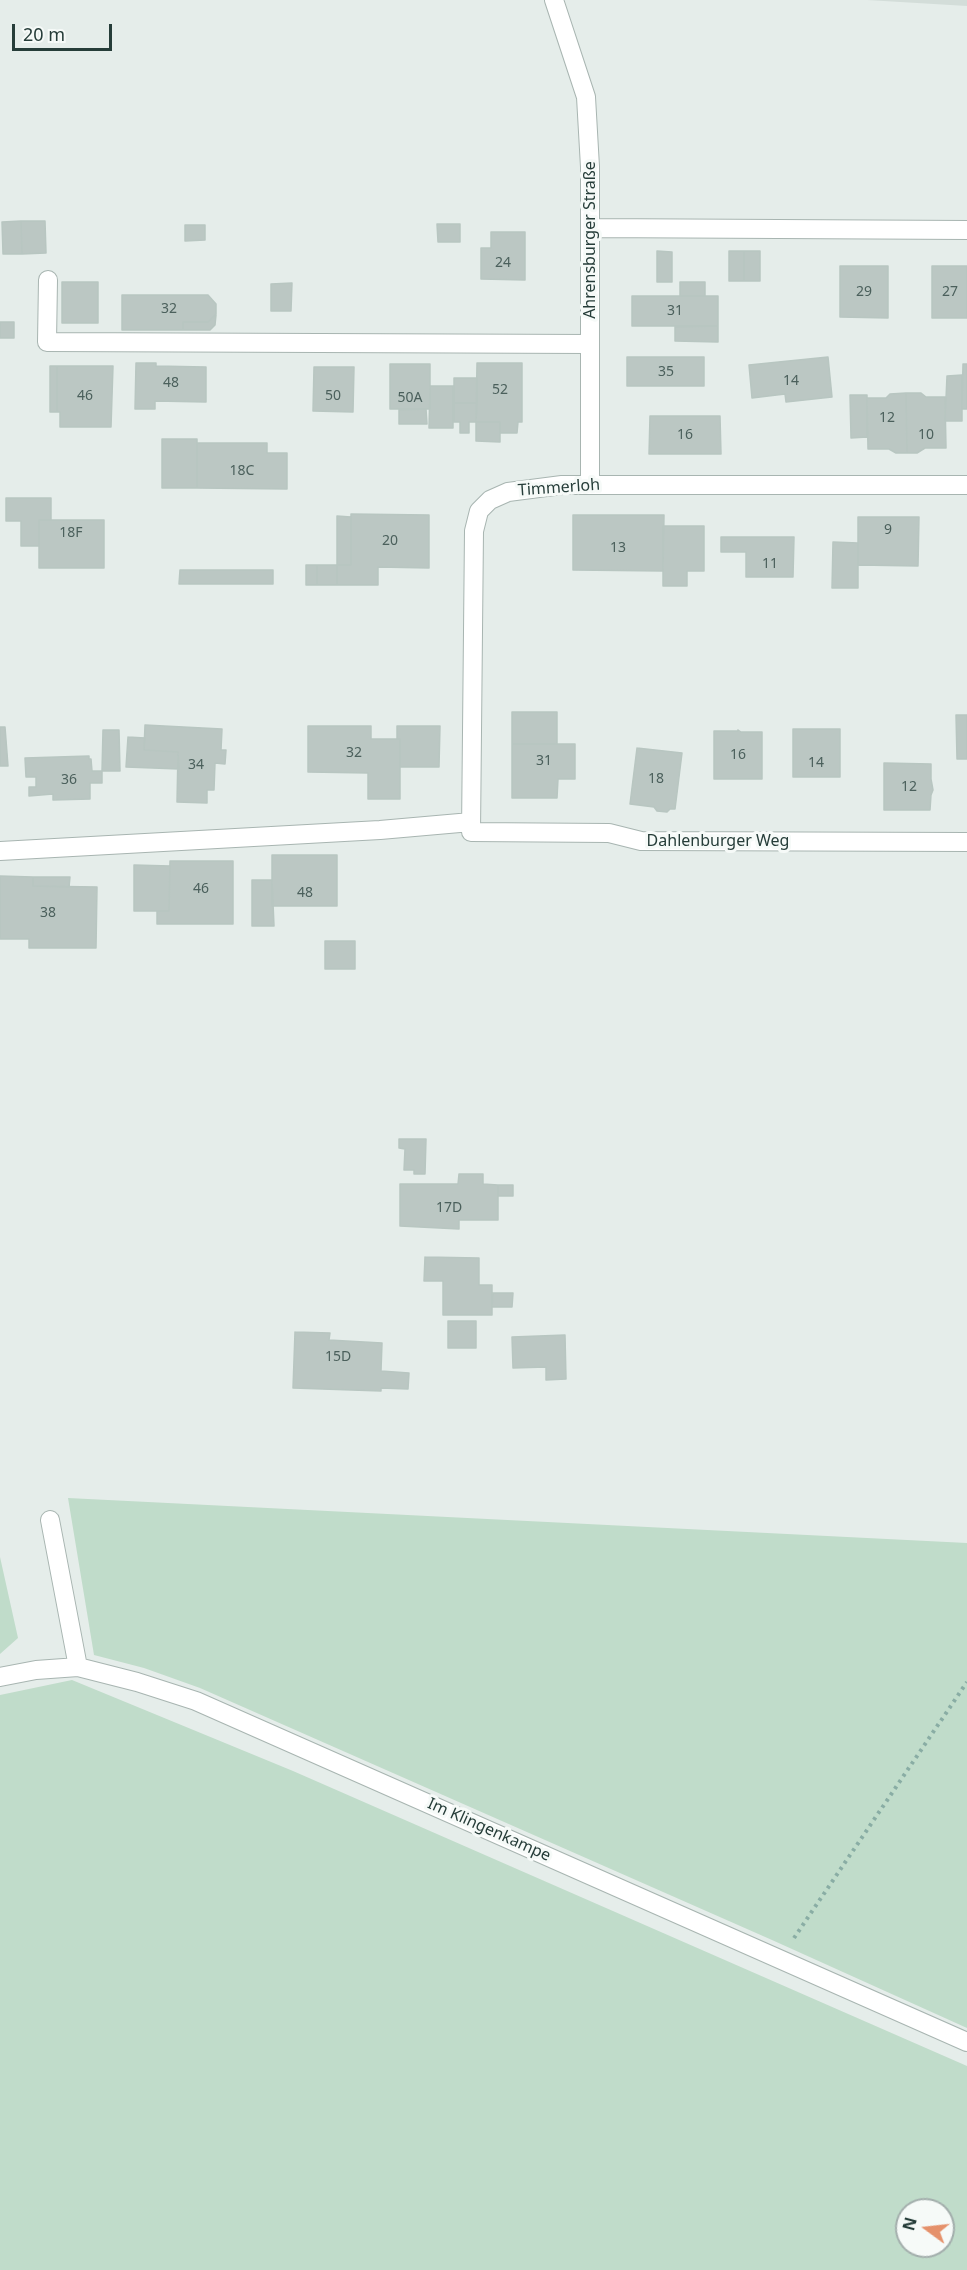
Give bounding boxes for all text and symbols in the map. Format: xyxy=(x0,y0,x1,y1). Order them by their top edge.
scale bar xyxy=(15,12,116,50)
text: 20 m xyxy=(23,22,65,46)
street label: Ahrensburger Straße xyxy=(580,161,600,319)
house number: 24 xyxy=(495,255,511,271)
house number: 29 xyxy=(856,284,872,300)
house number: 27 xyxy=(942,284,958,300)
house number: 32 xyxy=(161,301,177,317)
house number: 31 xyxy=(667,303,683,319)
house number: 35 xyxy=(658,364,674,380)
house number: 14 xyxy=(783,373,799,389)
house number: 48 xyxy=(163,375,179,391)
house number: 52 xyxy=(492,382,508,398)
house number: 46 xyxy=(77,388,93,404)
house number: 50 xyxy=(325,388,341,404)
house number: 50A xyxy=(398,390,422,406)
house number: 12 xyxy=(879,410,895,426)
house number: 16 xyxy=(677,427,693,443)
house number: 10 xyxy=(918,427,934,443)
house number: 18C xyxy=(230,463,254,479)
street label: Timmerloh xyxy=(517,476,601,500)
house number: 9 xyxy=(884,522,892,538)
house number: 18F xyxy=(59,525,83,541)
house number: 20 xyxy=(382,533,398,549)
house number: 13 xyxy=(610,540,626,556)
house number: 11 xyxy=(762,556,778,572)
house number: 32 xyxy=(346,745,362,761)
house number: 16 xyxy=(730,747,746,763)
house number: 31 xyxy=(536,753,552,769)
house number: 14 xyxy=(808,755,824,771)
house number: 34 xyxy=(188,757,204,773)
house number: 18 xyxy=(648,771,664,787)
house number: 36 xyxy=(61,772,77,788)
house number: 12 xyxy=(901,779,917,795)
street label: Dahlenburger Weg xyxy=(647,831,789,851)
house number: 46 xyxy=(193,881,209,897)
house number: 48 xyxy=(297,885,313,901)
house number: 38 xyxy=(40,905,56,921)
house number: 17D xyxy=(436,1200,462,1216)
house number: 15D xyxy=(325,1349,351,1365)
street label: Im Klingenkampe xyxy=(424,1794,554,1866)
north arrow xyxy=(895,2198,955,2258)
text: N xyxy=(897,2215,922,2233)

